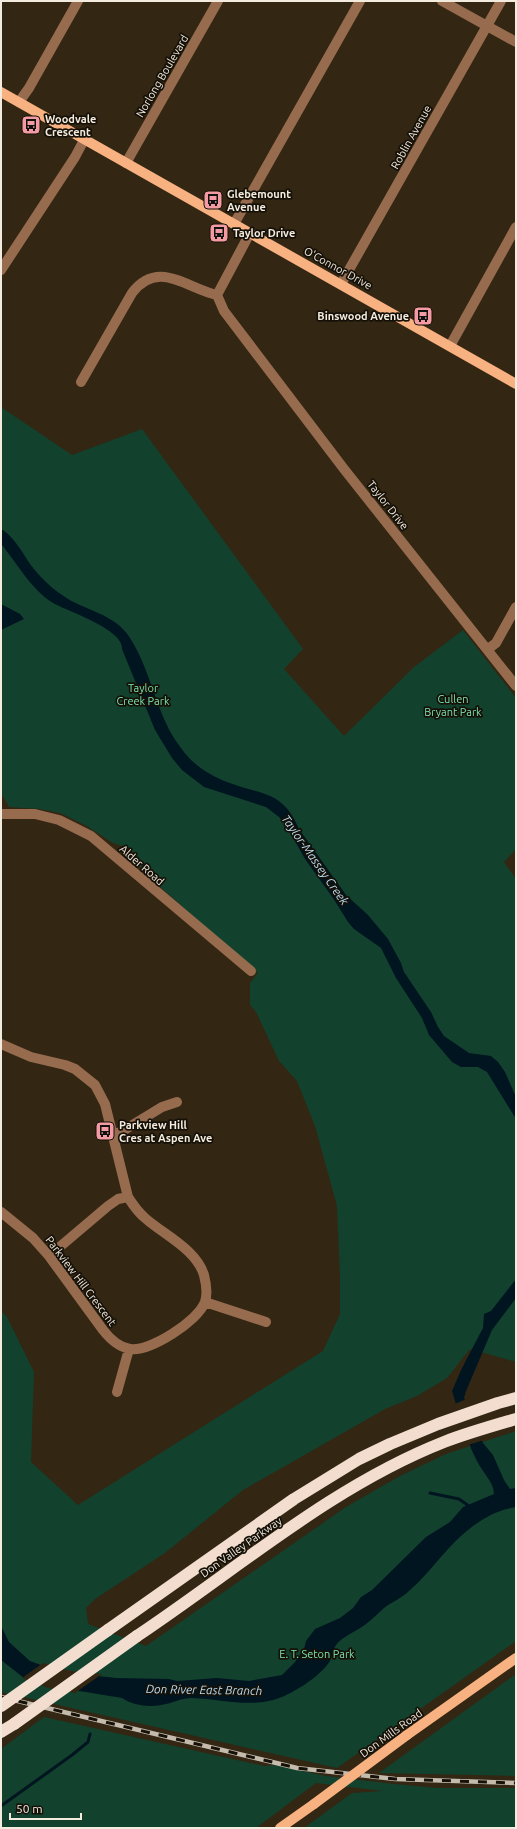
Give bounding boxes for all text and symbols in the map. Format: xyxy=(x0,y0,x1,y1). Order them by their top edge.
street label: Norlong Boulevard xyxy=(134,33,190,119)
street label: Roblin Avenue xyxy=(389,103,433,171)
place label: Woodvale Crescent xyxy=(45,113,96,138)
bus stop icon: Woodvale Crescent xyxy=(20,114,42,136)
place label: Glebemount Avenue xyxy=(227,188,291,213)
bus stop icon: Glebemount Avenue xyxy=(202,189,224,211)
bus stop icon: Taylor Drive xyxy=(208,222,230,244)
place label: Taylor Drive xyxy=(233,227,295,239)
street label: O'Connor Drive xyxy=(302,244,374,292)
bus stop icon: Binswood Avenue xyxy=(412,305,434,327)
place label: Binswood Avenue xyxy=(317,310,409,322)
street label: Taylor Drive xyxy=(365,478,411,532)
park label: Taylor Creek Park xyxy=(117,682,170,707)
park label: Cullen Bryant Park xyxy=(424,693,482,718)
water label: Taylor-Massey Creek xyxy=(279,812,352,908)
street label: Alder Road xyxy=(117,843,167,887)
place label: Parkview Hill Cres at Aspen Ave xyxy=(119,1119,212,1144)
bus stop icon: Parkview Hill Cres at Aspen Ave xyxy=(94,1120,116,1142)
street label: Parkview Hill Crescent xyxy=(43,1234,119,1329)
street label: Don Valley Parkway xyxy=(198,1514,285,1580)
park label: E. T. Seton Park xyxy=(279,1648,355,1660)
water label: Don River East Branch xyxy=(146,1682,262,1697)
street label: Don Mills Road xyxy=(358,1706,424,1760)
scale bar xyxy=(10,1795,81,1821)
text: 50 m xyxy=(16,1802,43,1815)

